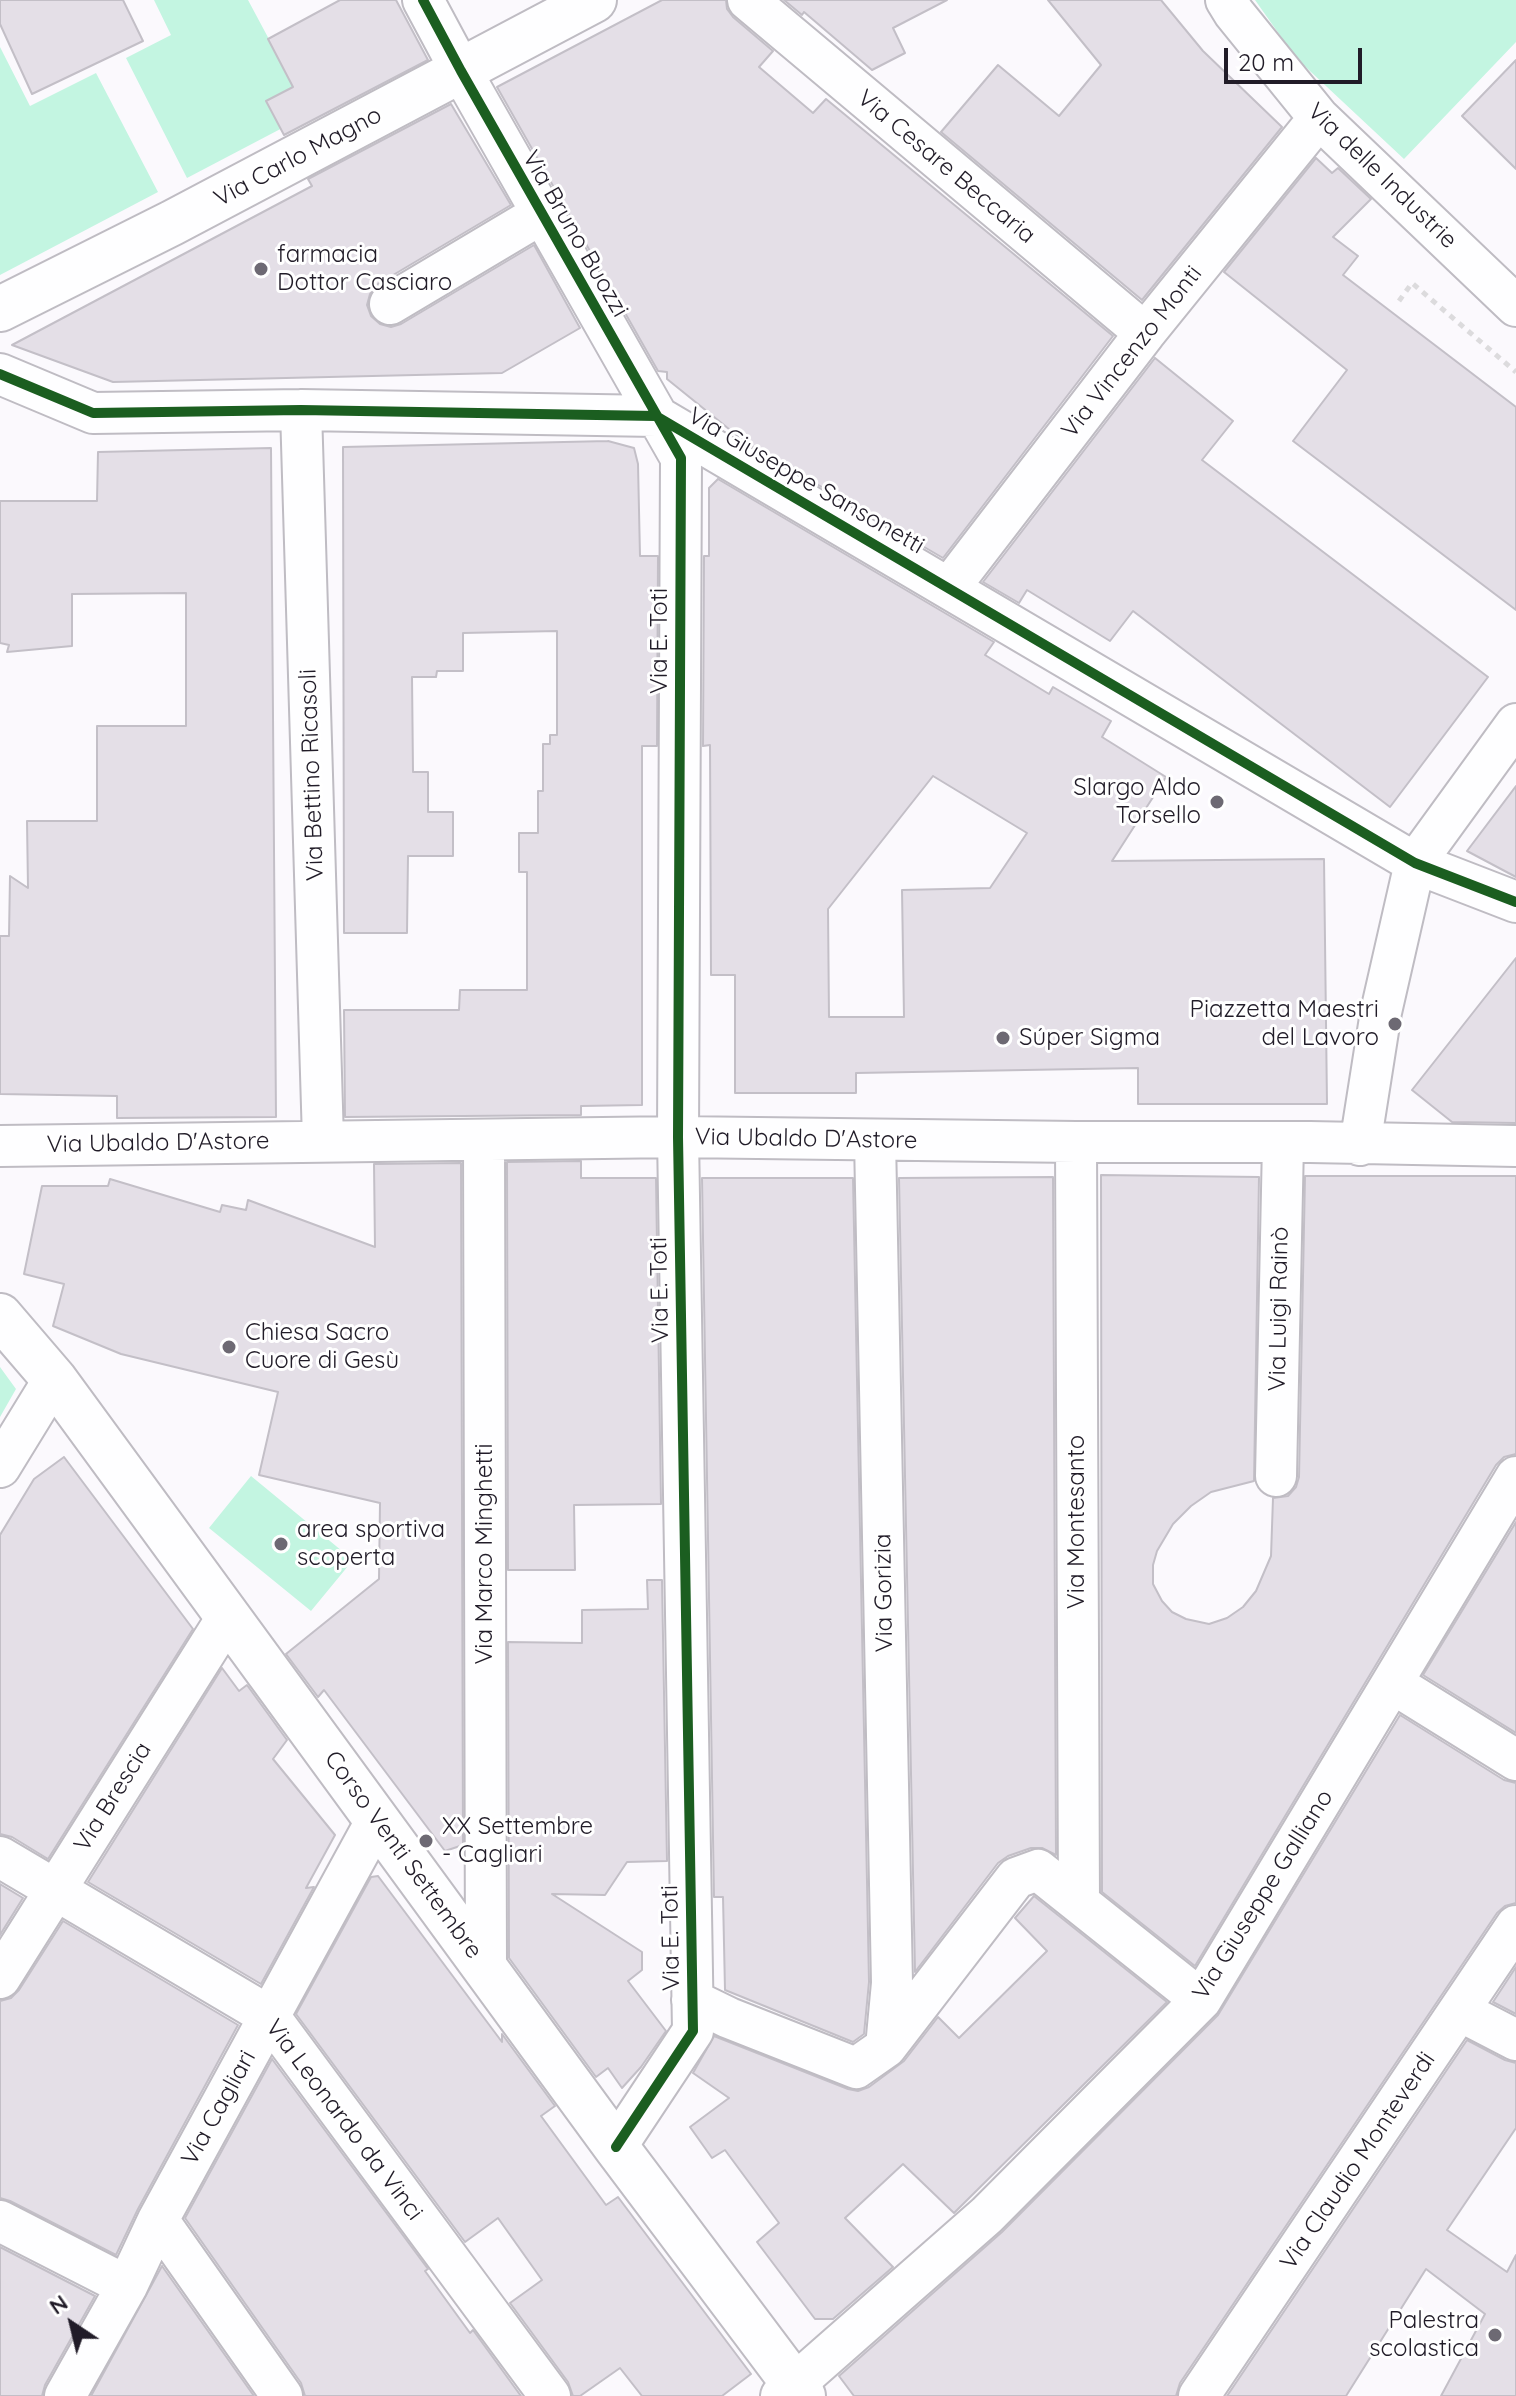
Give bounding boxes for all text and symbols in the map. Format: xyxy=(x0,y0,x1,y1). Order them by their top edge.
scale bar xyxy=(1228,32,1366,82)
text: 20 m xyxy=(1238,47,1294,77)
street label: Via Cesare Beccaria xyxy=(851,84,1041,250)
street label: Via delle Industrie xyxy=(1301,97,1463,255)
street label: Via Carlo Magno xyxy=(209,101,387,213)
street label: Via Bruno Buozzi xyxy=(516,146,634,322)
place label: farmacia Dottor Casciaro xyxy=(277,241,452,297)
marker: farmacia Dottor Casciaro xyxy=(252,260,270,278)
street label: Via Vincenzo Monti xyxy=(1056,260,1208,444)
street label: Via Giuseppe Sansonetti xyxy=(683,401,929,561)
street label: Via E. Toti xyxy=(646,588,674,694)
street label: Via Bettino Ricasoli xyxy=(294,668,330,882)
place label: Slargo Aldo Torsello xyxy=(1073,774,1201,830)
marker: Slargo Aldo Torsello xyxy=(1208,793,1226,811)
place label: Piazzetta Maestri del Lavoro xyxy=(1190,996,1379,1052)
marker: Piazzetta Maestri del Lavoro xyxy=(1386,1015,1404,1033)
place label: Súper Sigma xyxy=(1019,1024,1160,1052)
marker: Súper Sigma xyxy=(994,1029,1012,1047)
street label: Via Ubaldo D'Astore xyxy=(694,1123,918,1155)
street label: Via Ubaldo D'Astore xyxy=(46,1127,270,1159)
street label: Via Luigi Rainò xyxy=(1263,1226,1295,1392)
street label: Via E. Toti xyxy=(645,1237,675,1343)
place label: Chiesa Sacro Cuore di Gesù xyxy=(245,1319,399,1375)
marker: Chiesa Sacro Cuore di Gesù xyxy=(220,1338,238,1356)
street label: Via Montesanto xyxy=(1063,1435,1091,1609)
street label: Via Marco Minghetti xyxy=(471,1443,499,1665)
place label: area sportiva scoperta xyxy=(297,1516,445,1572)
street label: Via Gorizia xyxy=(869,1533,899,1653)
marker: area sportiva scoperta xyxy=(272,1535,290,1553)
street label: Via Brescia xyxy=(68,1737,158,1857)
street label: Corso Venti Settembre xyxy=(318,1745,488,1965)
street label: Via Giuseppe Galliano xyxy=(1187,1785,1339,2005)
place label: XX Settembre - Cagliari xyxy=(442,1813,593,1869)
marker: XX Settembre - Cagliari xyxy=(417,1832,435,1850)
street label: Via E. Toti xyxy=(656,1885,686,1991)
street label: Via Leonardo da Vinci xyxy=(259,2014,429,2226)
street label: Via Cagliari xyxy=(176,2045,262,2171)
street label: Via Claudio Monteverdi xyxy=(1274,2047,1442,2275)
north arrow xyxy=(32,2284,112,2364)
text: N xyxy=(44,2288,73,2320)
place label: Palestra scolastica xyxy=(1369,2307,1479,2363)
marker: Palestra scolastica xyxy=(1486,2326,1504,2344)

